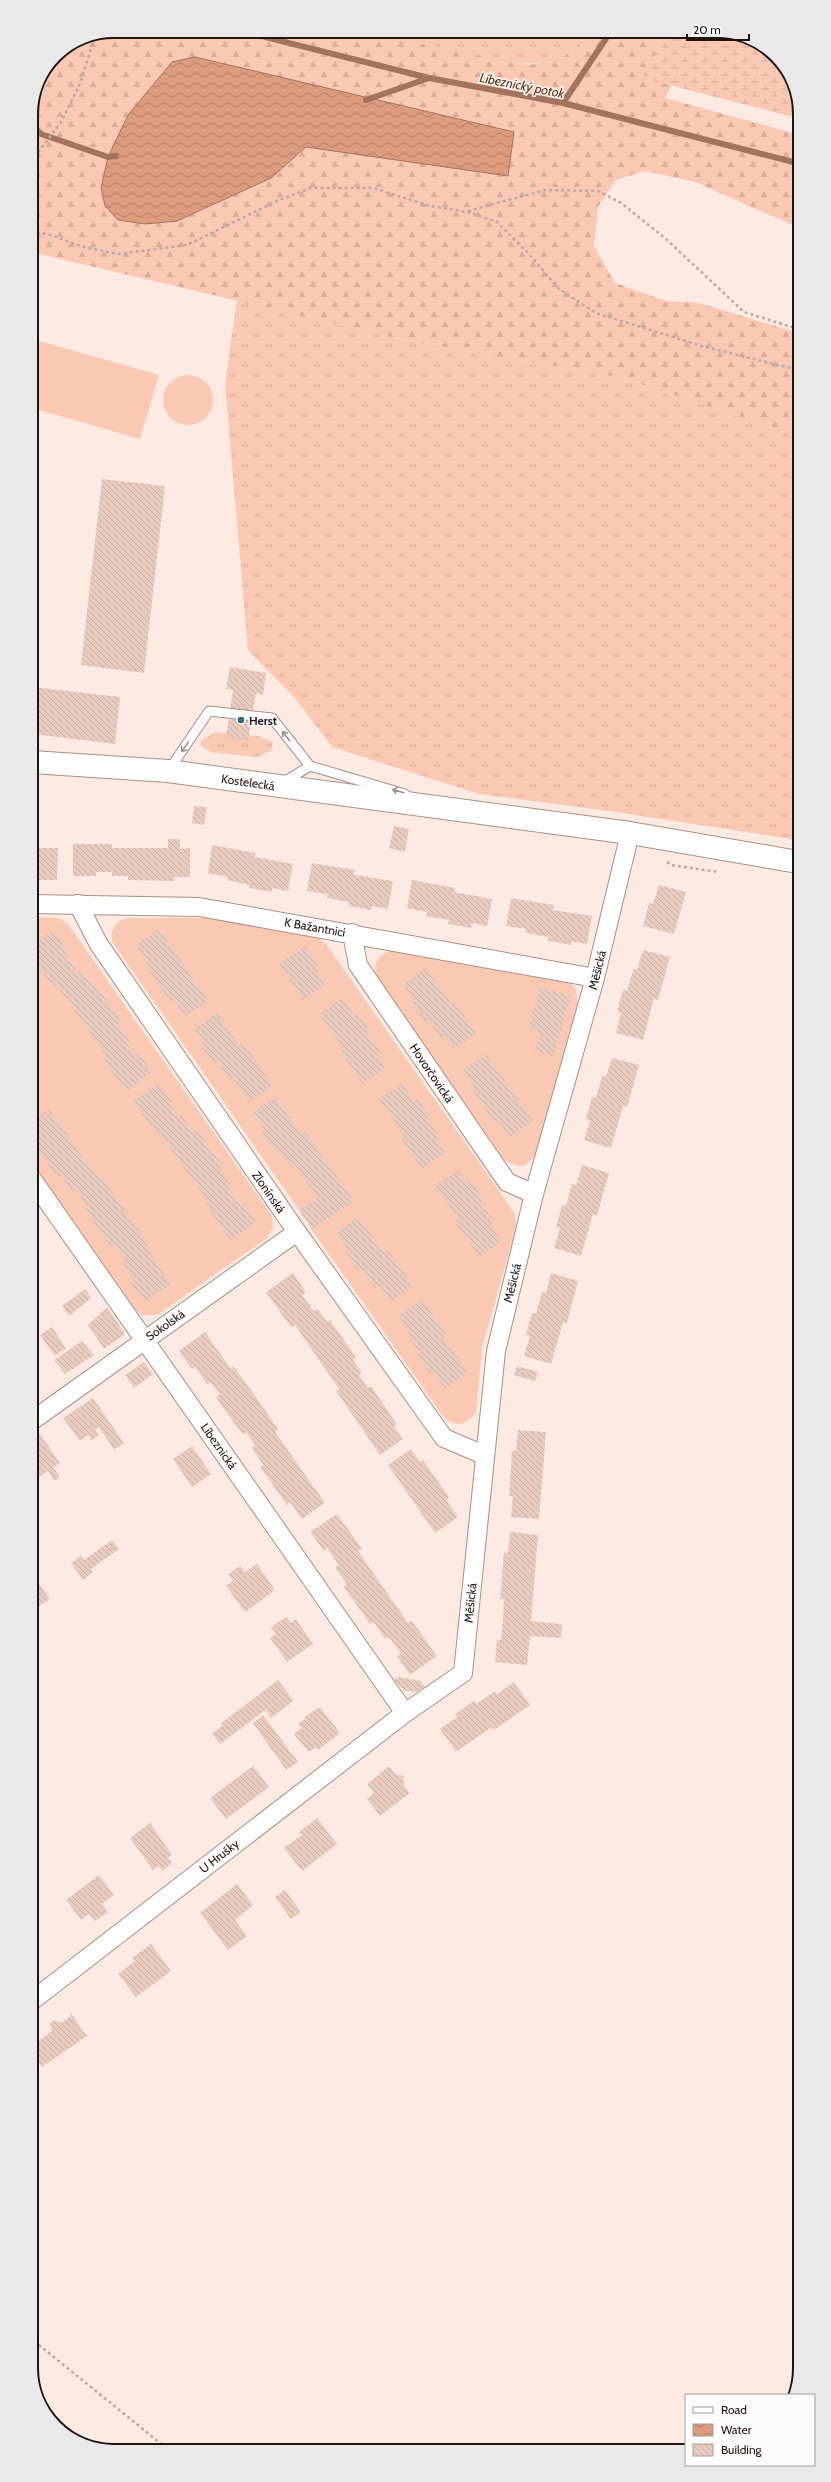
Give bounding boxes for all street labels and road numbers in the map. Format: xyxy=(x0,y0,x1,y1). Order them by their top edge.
street label: Kostelecká xyxy=(220,771,276,793)
street label: K Bažantnici xyxy=(283,914,347,940)
street label: Měšická xyxy=(585,949,609,991)
street label: Hovorčovická xyxy=(407,1041,457,1106)
street label: Zlonínská xyxy=(249,1168,289,1216)
street label: Měšická xyxy=(500,1262,524,1304)
street label: Sokolská xyxy=(143,1306,188,1344)
street label: Líbeznická xyxy=(198,1420,240,1472)
street label: Měšická xyxy=(460,1582,480,1624)
street label: U Hrušky xyxy=(196,1836,242,1876)

